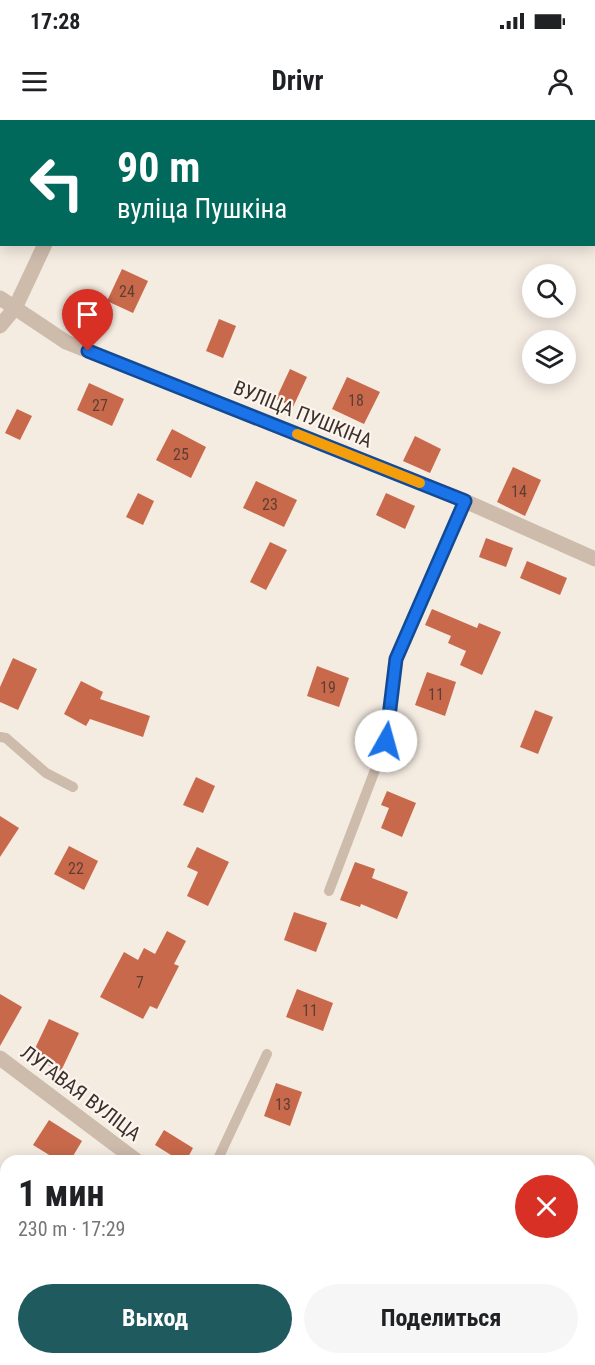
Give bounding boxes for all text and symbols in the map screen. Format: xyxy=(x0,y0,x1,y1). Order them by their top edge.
text: 17:28 xyxy=(30,9,81,34)
icon: menu xyxy=(18,65,51,98)
text: Drivr xyxy=(271,65,324,97)
icon: person xyxy=(544,65,577,98)
text: 90 m xyxy=(117,143,200,192)
icon: left xyxy=(18,144,96,222)
text: вуліца Пушкіна xyxy=(117,193,287,225)
map controls xyxy=(522,264,576,384)
button: search xyxy=(522,264,576,318)
house number: 24 xyxy=(119,282,135,301)
pin xyxy=(62,289,113,351)
icon: arrive xyxy=(71,298,104,331)
button: layers xyxy=(522,330,576,384)
street label: ВУЛІЦА ПУШКІНА xyxy=(230,375,376,453)
house number: 18 xyxy=(348,391,364,410)
house number: 27 xyxy=(92,396,108,415)
house number: 25 xyxy=(173,445,189,464)
house number: 14 xyxy=(511,482,527,501)
house number: 23 xyxy=(262,495,278,514)
house number: 19 xyxy=(320,678,336,697)
house number: 11 xyxy=(428,685,444,704)
position arrow xyxy=(354,709,418,773)
house number: 22 xyxy=(68,859,84,878)
house number: 7 xyxy=(136,973,144,992)
house number: 11 xyxy=(302,1001,318,1020)
street label: ЛУГАВАЯ ВУЛІЦА xyxy=(16,1040,146,1146)
house number: 13 xyxy=(275,1095,291,1114)
text: 1 мин xyxy=(18,1173,104,1215)
button: close xyxy=(515,1175,578,1238)
text: 230 m · 17:29 xyxy=(18,1217,125,1241)
button: Выход xyxy=(18,1284,292,1353)
button: Поделиться xyxy=(304,1284,578,1353)

